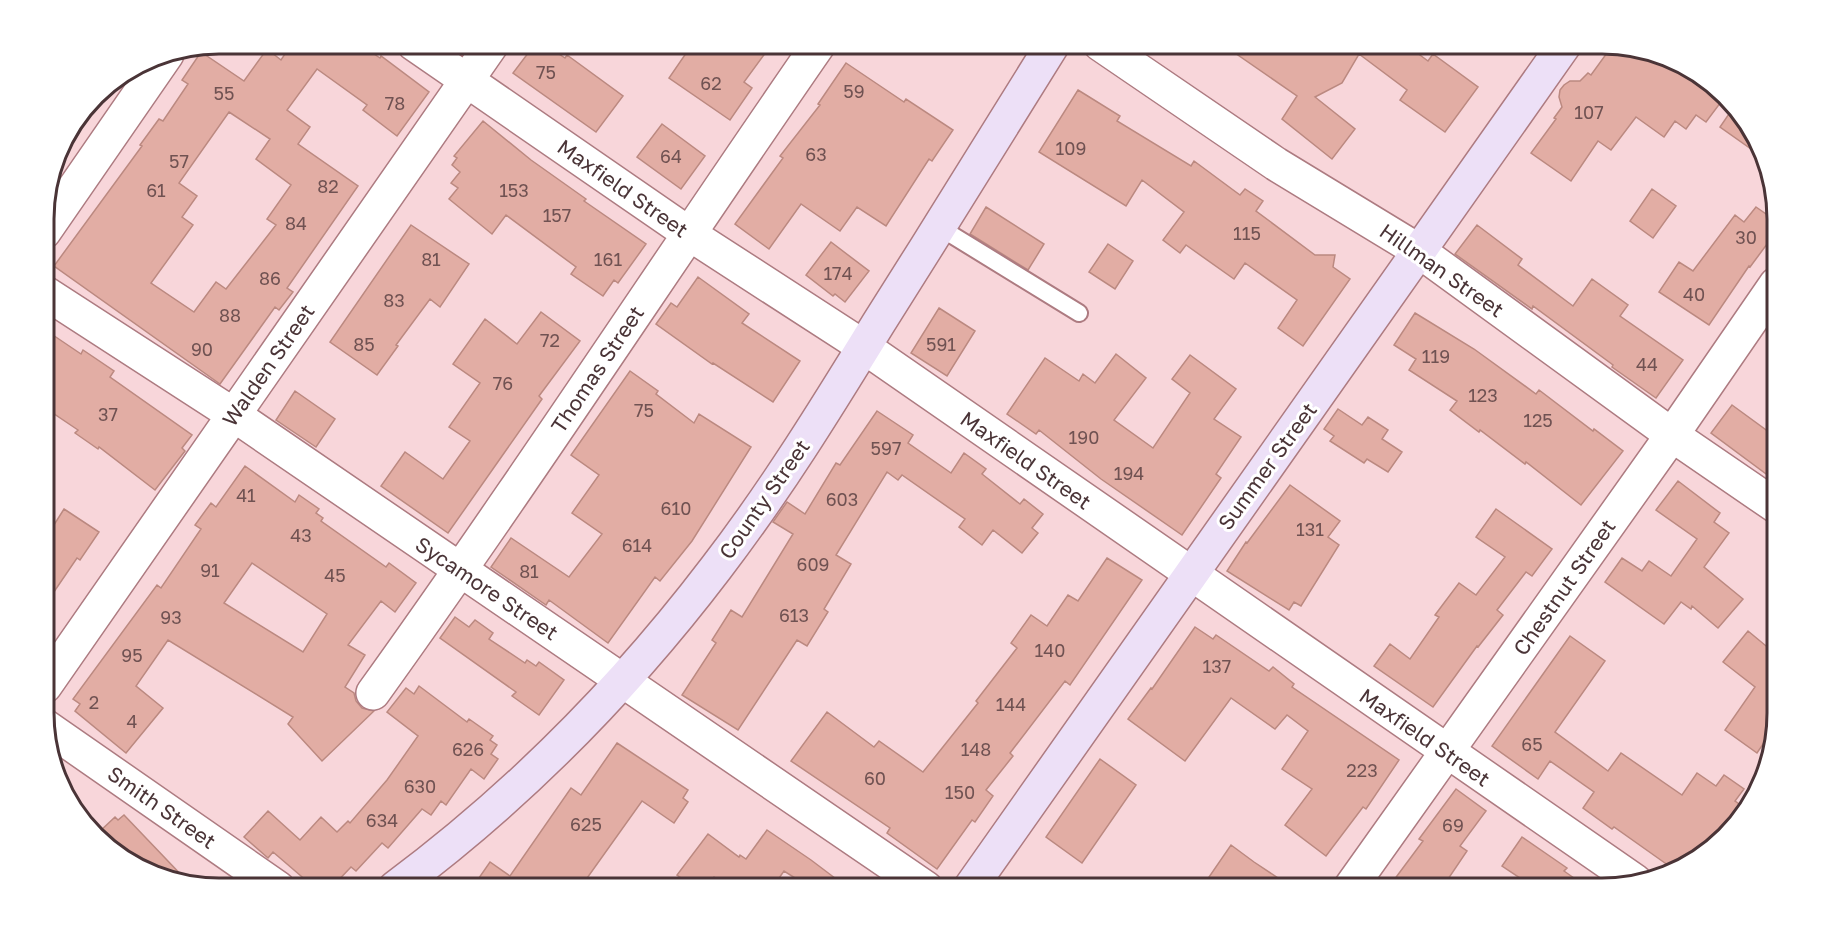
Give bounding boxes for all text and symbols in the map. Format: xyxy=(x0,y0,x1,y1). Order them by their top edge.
house number: 75 xyxy=(536,61,556,83)
house number: 62 xyxy=(700,72,722,94)
house number: 59 xyxy=(843,80,865,102)
house number: 55 xyxy=(214,82,234,104)
house number: 78 xyxy=(385,92,405,114)
house number: 107 xyxy=(1574,101,1604,123)
street label: Maxfield Street xyxy=(553,133,693,243)
house number: 109 xyxy=(1056,137,1086,159)
house number: 63 xyxy=(805,143,827,165)
house number: 64 xyxy=(660,145,682,167)
house number: 57 xyxy=(169,150,189,172)
house number: 82 xyxy=(317,175,339,197)
house number: 61 xyxy=(146,179,166,201)
house number: 153 xyxy=(499,179,529,201)
house number: 157 xyxy=(543,204,571,226)
house number: 84 xyxy=(285,212,307,234)
street label: Hillman Street xyxy=(1375,218,1509,322)
house number: 115 xyxy=(1233,222,1261,244)
house number: 30 xyxy=(1735,226,1757,248)
house number: 81 xyxy=(421,248,441,270)
house number: 161 xyxy=(594,248,622,270)
house number: 174 xyxy=(823,262,853,284)
house number: 86 xyxy=(259,267,281,289)
house number: 40 xyxy=(1683,283,1705,305)
house number: 83 xyxy=(383,289,405,311)
street label: Walden Street xyxy=(216,299,320,431)
street label: Thomas Street xyxy=(545,301,649,437)
house number: 88 xyxy=(219,304,241,326)
house number: 72 xyxy=(540,329,560,351)
house number: 85 xyxy=(353,333,375,355)
house number: 591 xyxy=(926,333,956,355)
house number: 90 xyxy=(191,338,213,360)
house number: 119 xyxy=(1422,345,1450,367)
house number: 44 xyxy=(1636,353,1658,375)
house number: 76 xyxy=(493,372,513,394)
house number: 123 xyxy=(1468,384,1498,406)
street label: Summer Street xyxy=(1212,397,1322,535)
house number: 75 xyxy=(634,399,654,421)
house number: 37 xyxy=(98,403,118,425)
street label: Maxfield Street xyxy=(956,405,1096,515)
house number: 125 xyxy=(1523,409,1553,431)
house number: 190 xyxy=(1069,426,1099,448)
street label: County Street xyxy=(713,434,815,564)
house number: 597 xyxy=(871,437,901,459)
house number: 194 xyxy=(1114,462,1144,484)
house number: 41 xyxy=(236,484,256,506)
house number: 603 xyxy=(826,488,858,510)
house number: 610 xyxy=(661,497,691,519)
street label: Chestnut Street xyxy=(1507,514,1621,660)
house number: 131 xyxy=(1296,518,1324,540)
house number: 43 xyxy=(290,524,312,546)
street label: Sycamore Street xyxy=(411,531,563,645)
house number: 614 xyxy=(622,534,652,556)
house number: 609 xyxy=(797,553,829,575)
house number: 91 xyxy=(200,559,220,581)
house number: 81 xyxy=(519,560,539,582)
house number: 45 xyxy=(324,564,346,586)
house number: 613 xyxy=(779,604,809,626)
house number: 93 xyxy=(160,606,182,628)
house number: 140 xyxy=(1035,639,1065,661)
house number: 95 xyxy=(121,644,143,666)
house number: 137 xyxy=(1203,655,1231,677)
street label: Maxfield Street xyxy=(1355,682,1495,792)
house number: 2 xyxy=(89,691,99,713)
house number: 144 xyxy=(996,693,1026,715)
house number: 4 xyxy=(127,710,138,732)
house number: 65 xyxy=(1521,733,1543,755)
house number: 626 xyxy=(452,738,484,760)
house number: 148 xyxy=(961,738,991,760)
house number: 223 xyxy=(1346,759,1378,781)
street label: Smith Street xyxy=(103,760,221,854)
house number: 60 xyxy=(864,767,886,789)
house number: 630 xyxy=(404,775,436,797)
house number: 150 xyxy=(945,781,975,803)
house number: 634 xyxy=(366,809,398,831)
house number: 625 xyxy=(570,813,602,835)
house number: 69 xyxy=(1442,814,1464,836)

